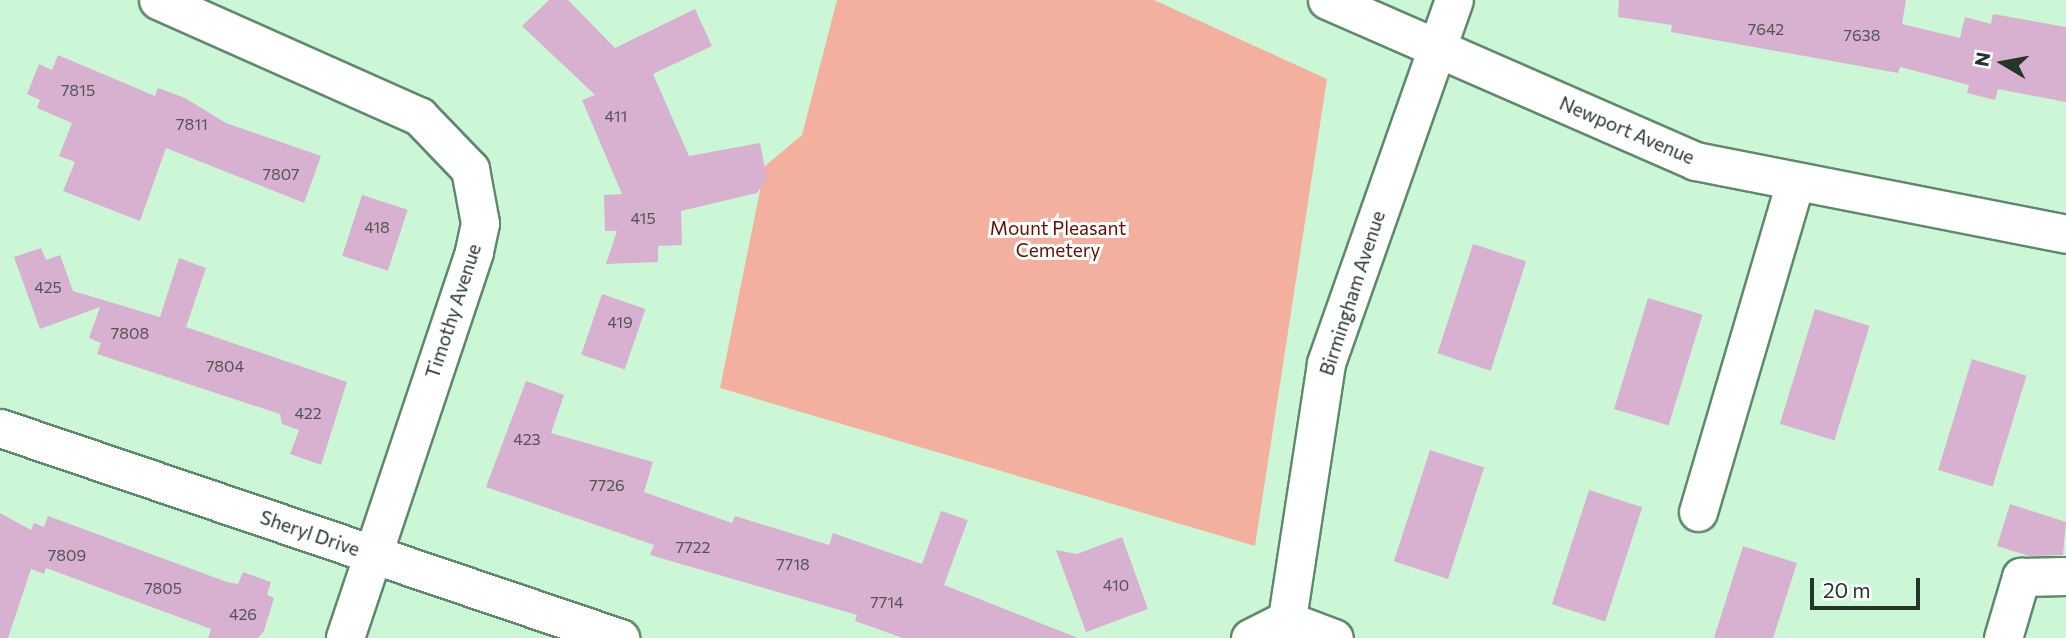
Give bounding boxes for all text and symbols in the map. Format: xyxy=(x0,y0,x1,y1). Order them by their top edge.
house number: 7642 xyxy=(1748,19,1784,39)
house number: 7638 xyxy=(1844,25,1880,45)
north arrow xyxy=(1968,28,2038,98)
text: N xyxy=(1969,50,1994,68)
house number: 7815 xyxy=(61,80,95,100)
street label: Newport Avenue xyxy=(1556,91,1698,169)
house number: 411 xyxy=(605,106,627,126)
house number: 7811 xyxy=(176,114,208,134)
house number: 7807 xyxy=(263,164,299,184)
house number: 415 xyxy=(630,208,656,228)
street label: Birmingham Avenue xyxy=(1315,208,1389,378)
house number: 418 xyxy=(364,217,390,237)
park label: Mount Pleasant Cemetery xyxy=(990,217,1126,261)
street label: Timothy Avenue xyxy=(421,241,485,381)
house number: 425 xyxy=(34,277,62,297)
house number: 419 xyxy=(607,312,633,332)
house number: 7808 xyxy=(111,323,149,343)
house number: 7804 xyxy=(206,356,244,376)
house number: 422 xyxy=(294,403,322,423)
house number: 423 xyxy=(513,429,541,449)
house number: 7726 xyxy=(589,475,625,495)
street label: Sheryl Drive xyxy=(257,505,363,561)
house number: 7722 xyxy=(676,537,710,557)
house number: 7809 xyxy=(48,545,86,565)
house number: 7718 xyxy=(776,554,810,574)
scale bar xyxy=(1814,564,1924,608)
house number: 410 xyxy=(1103,575,1129,595)
text: 20 m xyxy=(1823,577,1871,602)
house number: 7805 xyxy=(144,578,182,598)
house number: 7714 xyxy=(870,592,904,612)
house number: 426 xyxy=(229,604,257,624)

